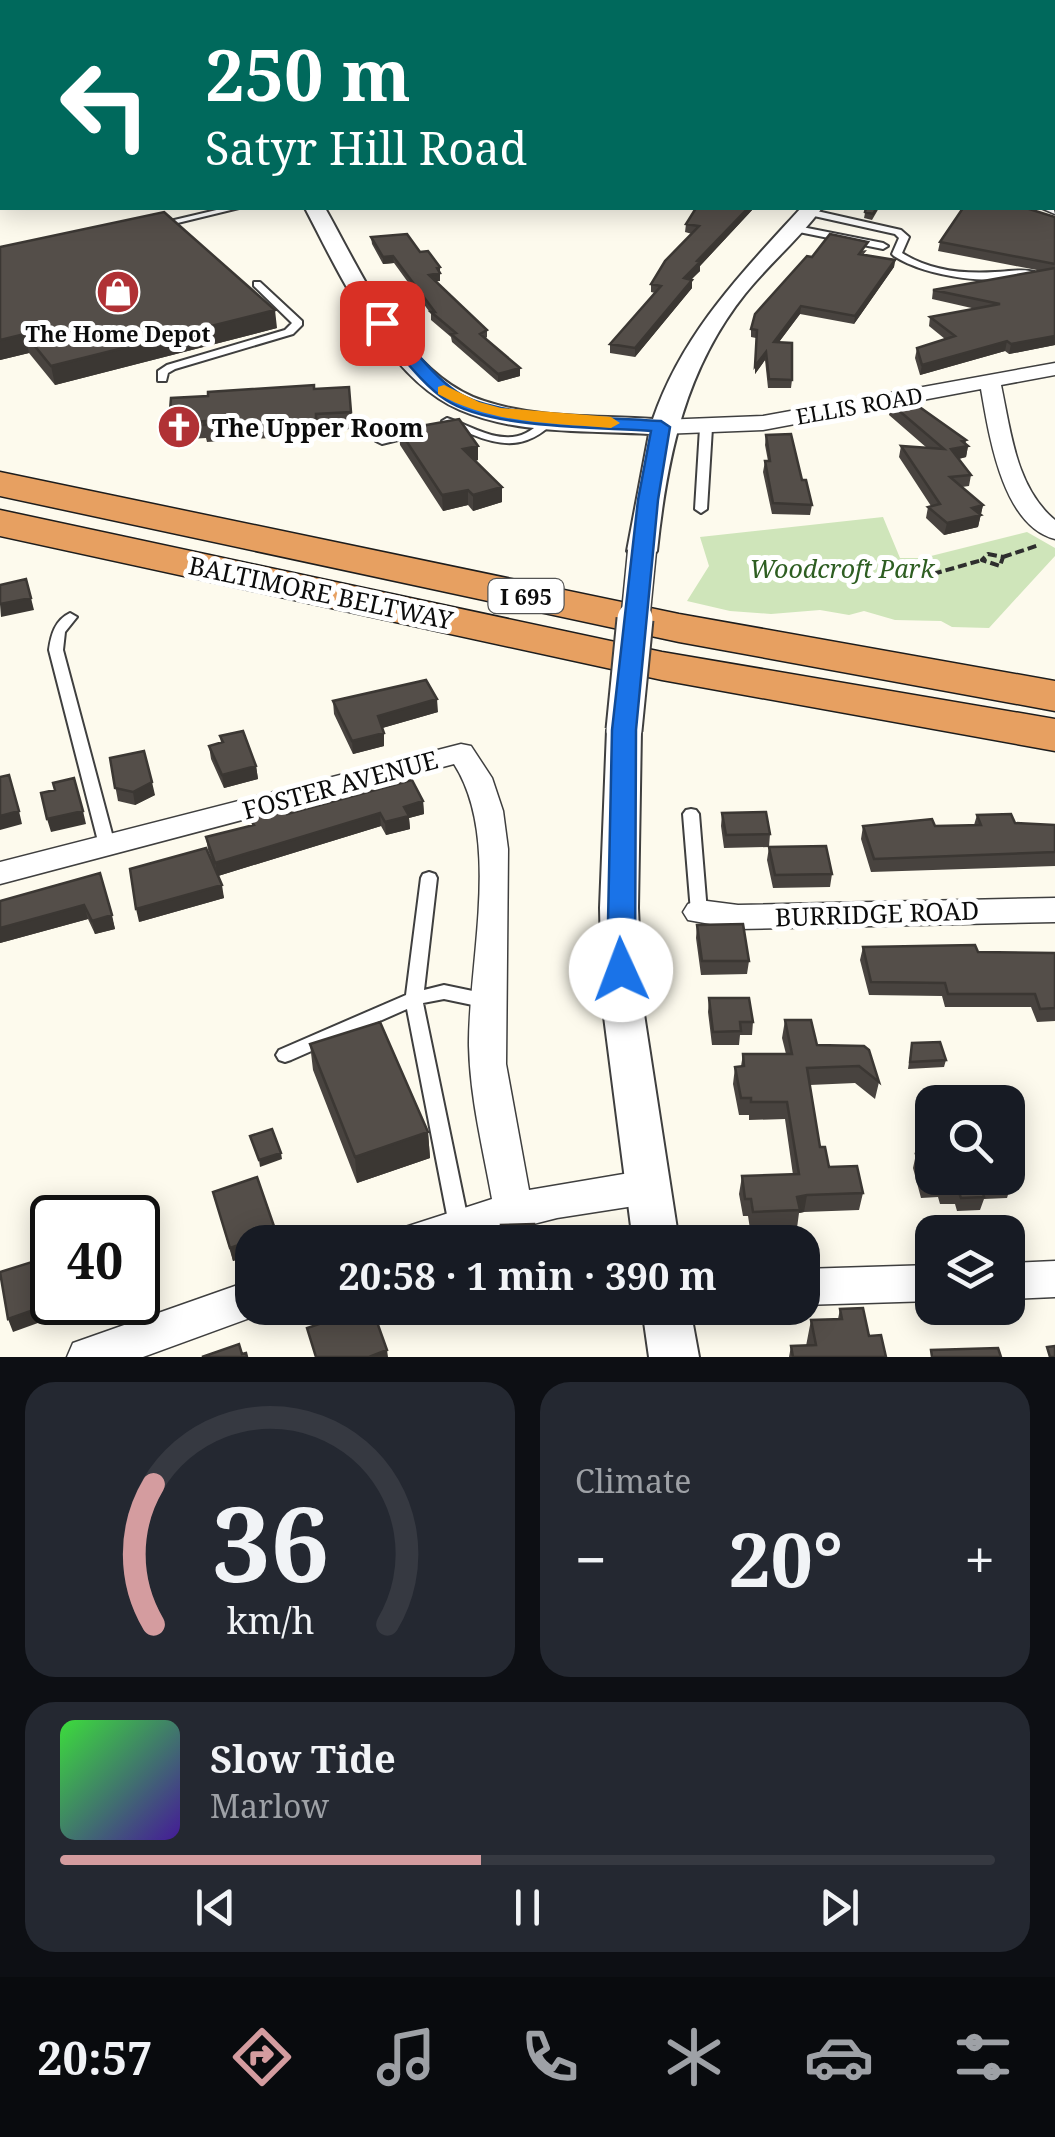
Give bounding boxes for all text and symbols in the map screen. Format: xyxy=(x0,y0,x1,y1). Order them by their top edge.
text: 250 m xyxy=(205,26,411,122)
icon: left xyxy=(40,40,170,170)
text: Satyr Hill Road xyxy=(205,117,527,178)
shop icon: The Home Depot xyxy=(95,269,141,315)
pin xyxy=(340,281,425,366)
icon: arrive xyxy=(355,296,410,351)
place label: The Home Depot xyxy=(26,318,211,348)
street label: ELLIS ROAD xyxy=(793,379,925,431)
church icon: The Upper Room xyxy=(156,404,202,450)
place label: The Upper Room xyxy=(212,410,424,444)
street label: BALTIMORE BELTWAY xyxy=(186,547,457,637)
park label: Woodcroft Park xyxy=(749,551,935,585)
road number: I 695 xyxy=(488,579,564,613)
street label: FOSTER AVENUE xyxy=(239,742,441,826)
street label: BURRIDGE ROAD xyxy=(774,892,980,934)
position arrow xyxy=(569,918,673,1022)
map controls xyxy=(915,1085,1025,1325)
button: search xyxy=(915,1085,1025,1195)
speed limit sign: 40 xyxy=(30,1195,160,1325)
button: layers xyxy=(915,1215,1025,1325)
text: 20:58 · 1 min · 390 m xyxy=(338,1249,717,1301)
text: Climate xyxy=(575,1459,691,1502)
text: 36 xyxy=(211,1471,329,1612)
text: 20° xyxy=(728,1507,843,1609)
text: − xyxy=(575,1521,607,1596)
text: + xyxy=(964,1521,995,1596)
text: km/h xyxy=(226,1596,314,1644)
text: Slow Tide xyxy=(210,1732,396,1784)
text: Marlow xyxy=(210,1784,329,1827)
icon: previous xyxy=(188,1880,243,1935)
icon: pause xyxy=(500,1880,555,1935)
icon: next xyxy=(812,1880,867,1935)
icon: directions xyxy=(227,2022,297,2092)
icon: music xyxy=(371,2022,441,2092)
icon: phone xyxy=(515,2022,585,2092)
icon: climate xyxy=(659,2022,729,2092)
icon: car xyxy=(804,2022,874,2092)
icon: filters xyxy=(948,2022,1018,2092)
text: 20:57 xyxy=(37,2027,153,2088)

